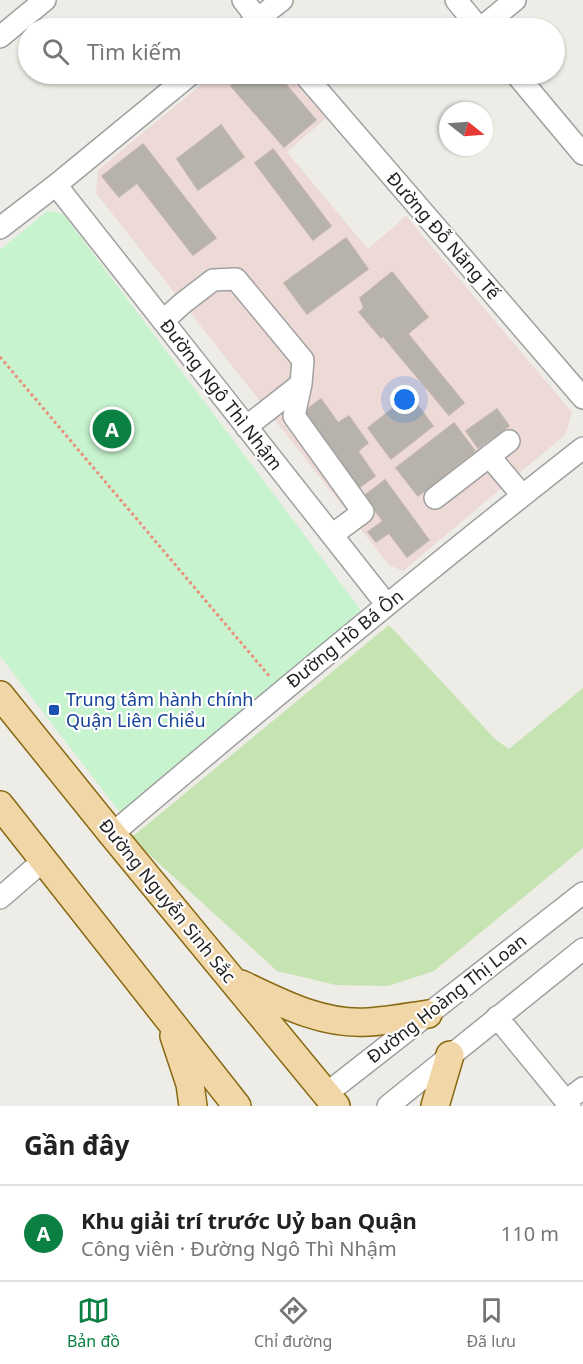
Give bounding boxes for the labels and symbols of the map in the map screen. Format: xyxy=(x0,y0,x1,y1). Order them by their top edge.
north arrow xyxy=(439,102,493,156)
street label: Đường Đỗ Năng Tế xyxy=(382,167,506,304)
street label: Đường Ngô Thì Nhậm xyxy=(155,314,288,475)
your location xyxy=(390,385,419,414)
pin: A xyxy=(92,406,132,452)
street label: Đường Hồ Bá Ôn xyxy=(281,584,408,693)
place label: Trung tâm hành chính Quận Liên Chiểu xyxy=(66,687,253,732)
marker: Trung tâm hành chính Quận Liên Chiểu xyxy=(47,703,61,717)
street label: Đường Nguyễn Sinh Sắc xyxy=(94,813,242,988)
street label: Đường Hoàng Thị Loan xyxy=(362,928,531,1068)

